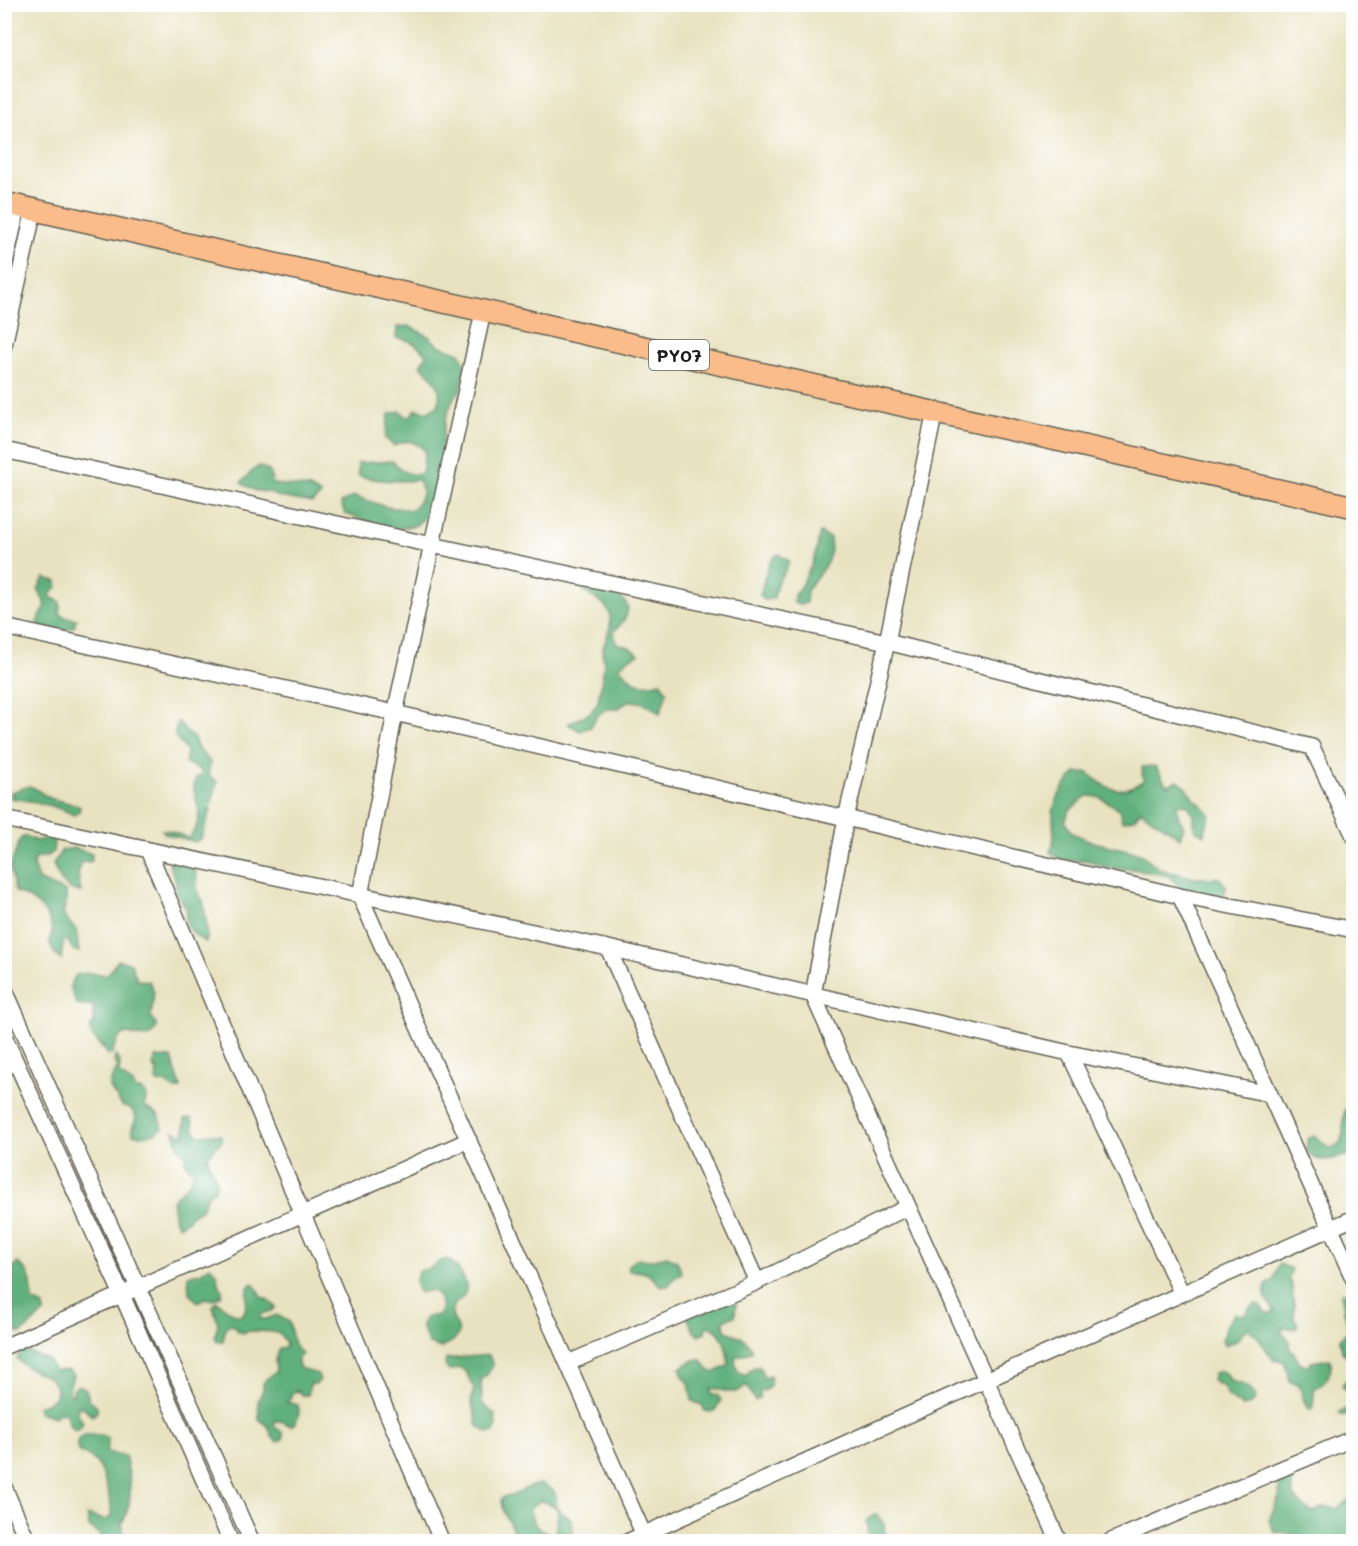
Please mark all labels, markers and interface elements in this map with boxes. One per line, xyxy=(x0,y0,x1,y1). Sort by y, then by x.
road number: PY07 xyxy=(649,340,709,370)

